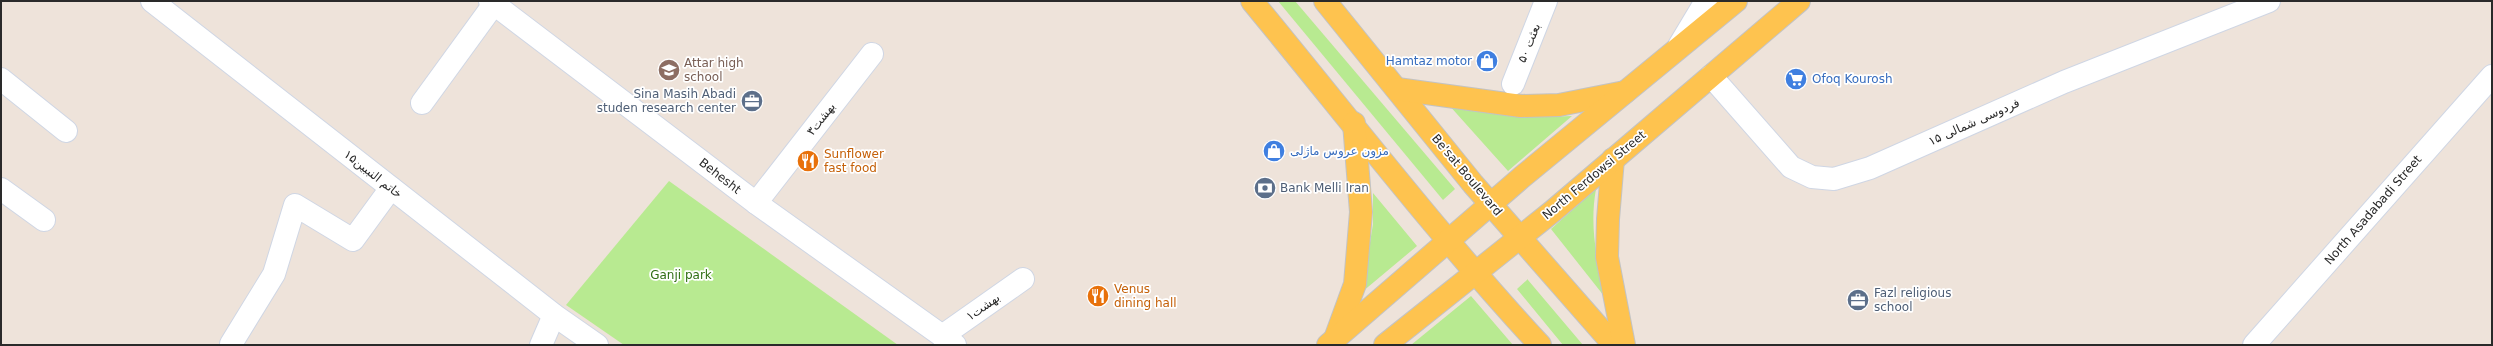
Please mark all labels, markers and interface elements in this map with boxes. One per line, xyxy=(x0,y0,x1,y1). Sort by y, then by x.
street label: بعثت ۵۰ xyxy=(1515,21,1543,65)
shop icon: Hamtaz motor xyxy=(1474,48,1500,74)
place label: Hamtaz motor xyxy=(1386,54,1472,68)
place label: Attar high school xyxy=(684,56,744,84)
school or university icon: Attar high school xyxy=(656,57,682,83)
supermarket icon: Ofoq Kourosh xyxy=(1783,66,1809,92)
place label: Ofoq Kourosh xyxy=(1812,72,1893,86)
place label: Sina Masih Abadi studen research center xyxy=(597,87,736,115)
office icon: Sina Masih Abadi studen research center xyxy=(739,88,765,114)
street label: فردوسی شمالی ۱۵ xyxy=(1926,96,2022,149)
street label: بهشت۳ xyxy=(804,100,838,138)
street label: North Ferdowsi Street xyxy=(1540,128,1649,222)
street label: Be'sat Boulevard xyxy=(1429,132,1505,218)
shop icon: مزون عروس ماژلی xyxy=(1261,138,1287,164)
place label: مزون عروس ماژلی xyxy=(1290,144,1389,159)
street label: خاتم النببین۱۵ xyxy=(341,147,405,202)
place label: Sunflower fast food xyxy=(824,147,884,175)
restaurant icon: Sunflower fast food xyxy=(795,148,821,174)
street label: North Asadabadi Street xyxy=(2322,152,2425,268)
street label: Behesht xyxy=(696,155,744,197)
bank icon: Bank Melli Iran xyxy=(1252,175,1278,201)
place label: Bank Melli Iran xyxy=(1280,181,1369,195)
park label: Ganji park xyxy=(650,268,712,282)
place label: Venus dining hall xyxy=(1114,282,1177,310)
restaurant icon: Venus dining hall xyxy=(1085,283,1111,309)
place label: Fazl religious school xyxy=(1874,286,1951,314)
office icon: Fazl religious school xyxy=(1845,287,1871,313)
street label: بهشت۱ xyxy=(963,290,1003,324)

